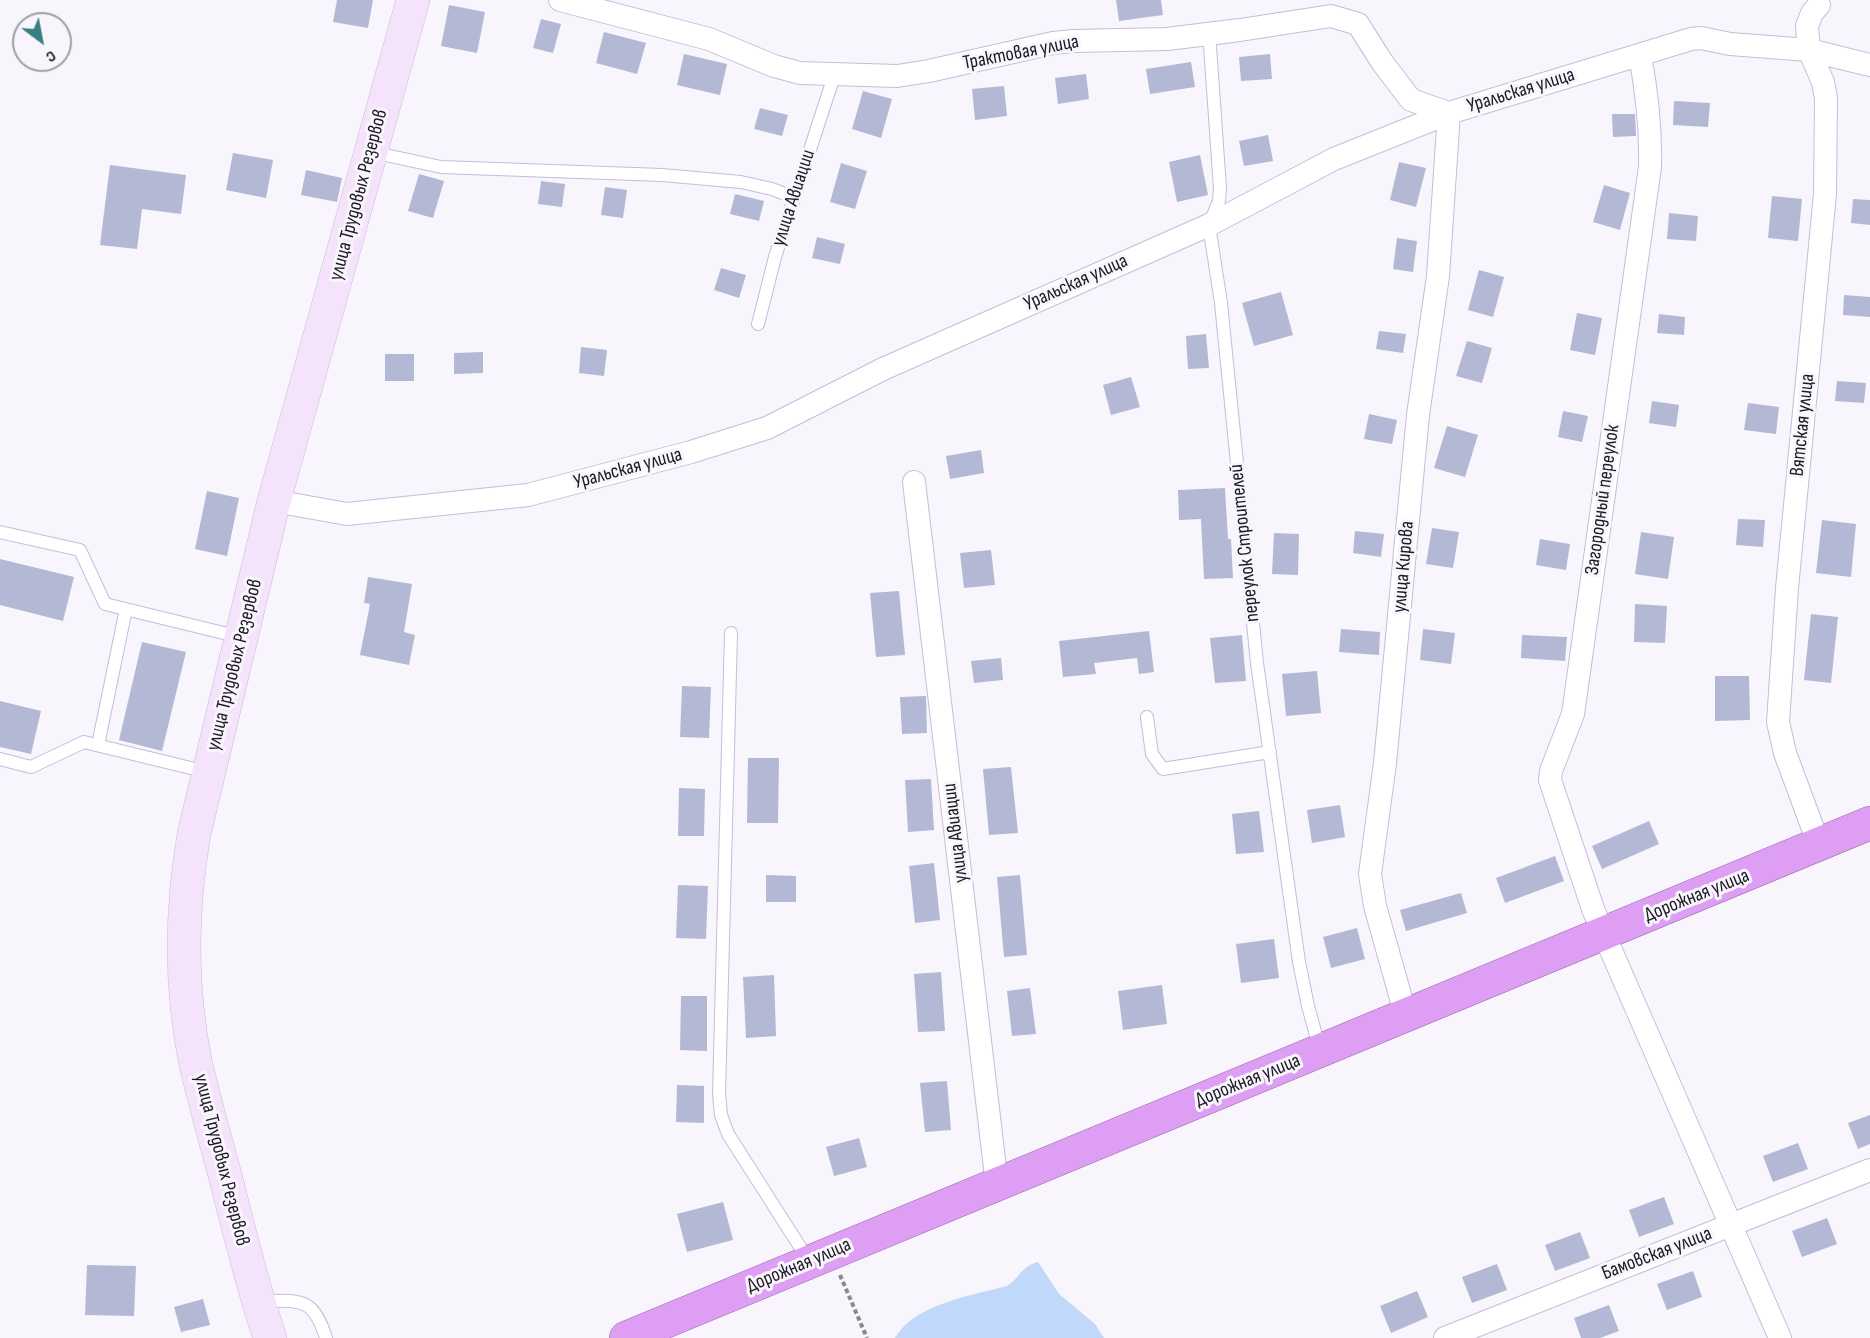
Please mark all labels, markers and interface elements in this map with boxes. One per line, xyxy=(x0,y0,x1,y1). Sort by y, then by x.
north arrow xyxy=(12,12,72,72)
street label: Трактовая улица xyxy=(961,30,1081,76)
text: С xyxy=(42,46,59,66)
street label: Уральская улица xyxy=(1464,63,1578,119)
street label: улица Трудовых Резервов xyxy=(325,107,393,283)
street label: улица Авиации xyxy=(767,147,821,249)
street label: Уральская улица xyxy=(1020,249,1132,317)
street label: Вятская улица xyxy=(1786,373,1820,477)
street label: Загородный переулок xyxy=(1581,423,1625,577)
street label: Уральская улица xyxy=(571,443,685,495)
street label: переулок Строителей xyxy=(1225,463,1265,623)
street label: улица Кирова xyxy=(1388,520,1420,614)
street label: улица Трудовых Резервов xyxy=(202,577,268,753)
street label: улица Авиации xyxy=(938,782,974,884)
street label: Дорожная улица xyxy=(1641,864,1753,928)
street label: Дорожная улица xyxy=(1192,1049,1304,1113)
street label: улица Трудовых Резервов xyxy=(188,1072,254,1248)
street label: Бамовская улица xyxy=(1599,1222,1715,1286)
street label: Дорожная улица xyxy=(743,1233,855,1299)

